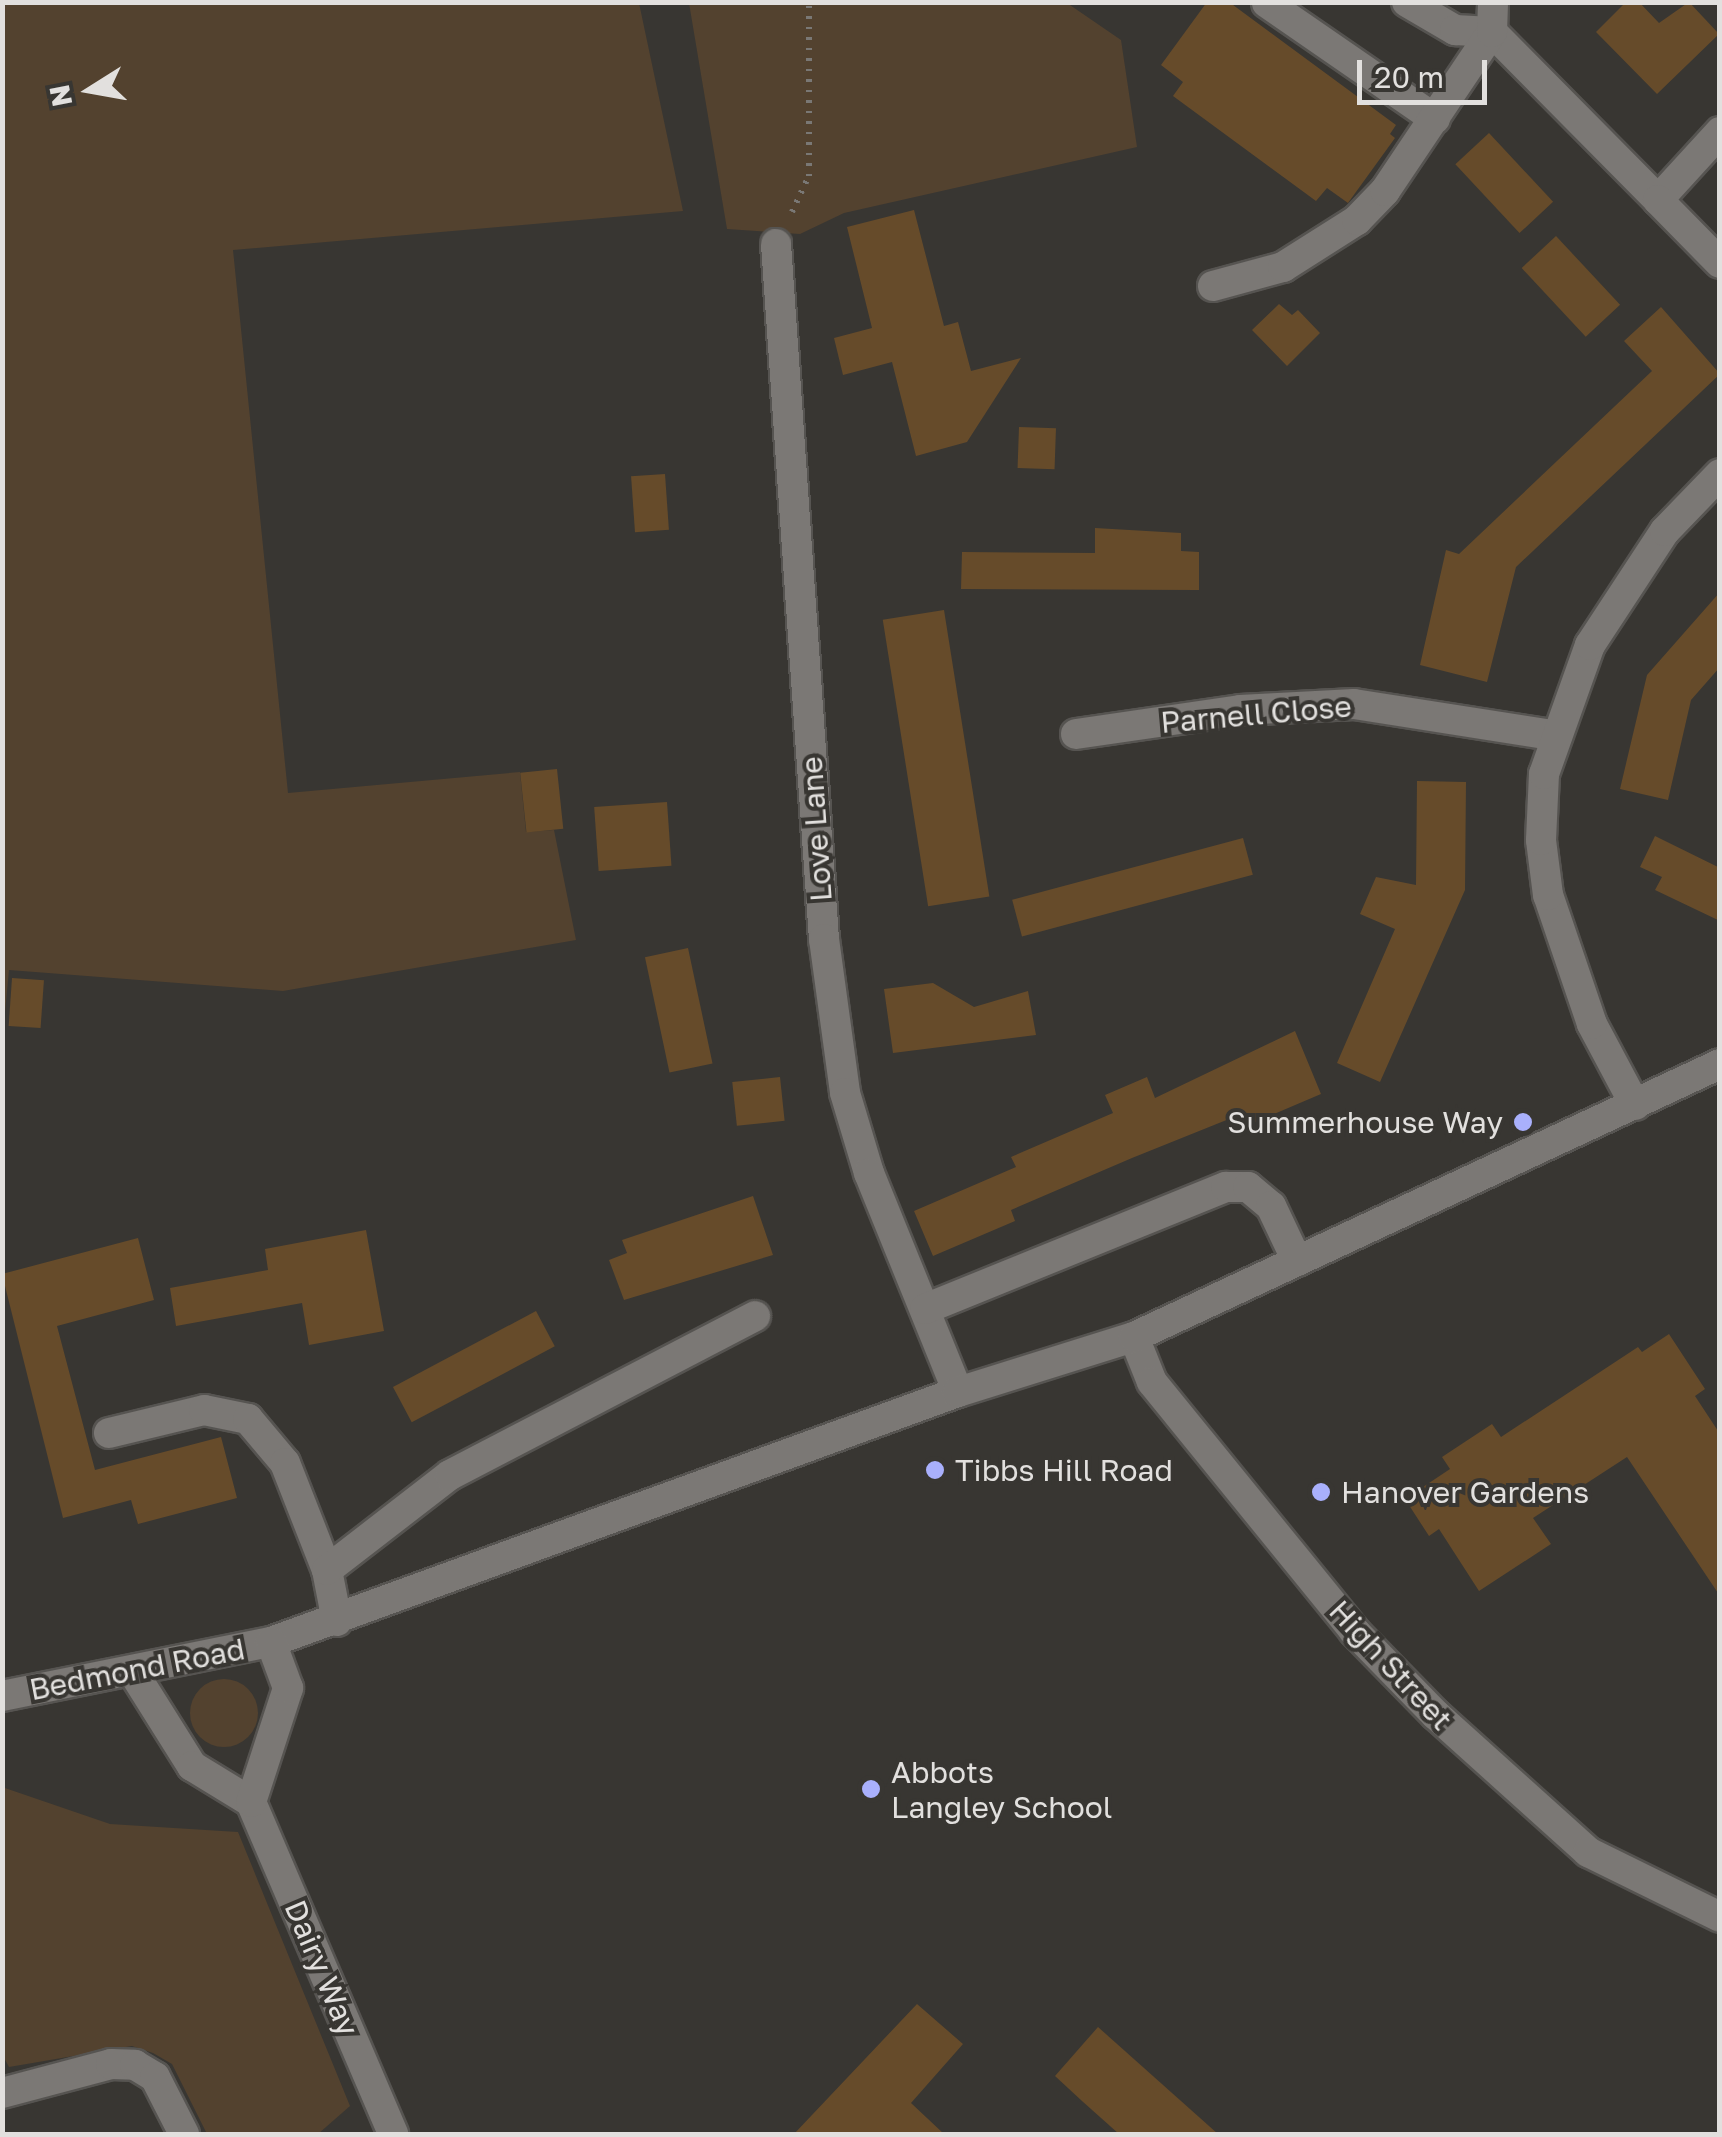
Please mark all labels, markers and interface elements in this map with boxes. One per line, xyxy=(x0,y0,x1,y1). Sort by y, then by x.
north arrow xyxy=(40,40,140,140)
scale bar xyxy=(1362,40,1492,102)
text: 20 m xyxy=(1374,59,1444,95)
text: N xyxy=(42,82,78,109)
street label: Parnell Close xyxy=(1159,688,1353,740)
street label: Love Lane xyxy=(793,755,839,903)
place label: Summerhouse Way xyxy=(1227,1104,1503,1140)
marker: Summerhouse Way xyxy=(1512,1111,1534,1133)
place label: Tibbs Hill Road xyxy=(955,1452,1173,1488)
marker: Tibbs Hill Road xyxy=(924,1459,946,1481)
place label: Hanover Gardens xyxy=(1341,1474,1589,1510)
marker: Hanover Gardens xyxy=(1310,1481,1332,1503)
street label: High Street xyxy=(1322,1593,1460,1737)
street label: Bedmond Road xyxy=(26,1630,248,1708)
place label: Abbots Langley School xyxy=(891,1754,1112,1824)
marker: Abbots Langley School xyxy=(860,1778,882,1800)
street label: Dairy Way xyxy=(277,1895,367,2041)

